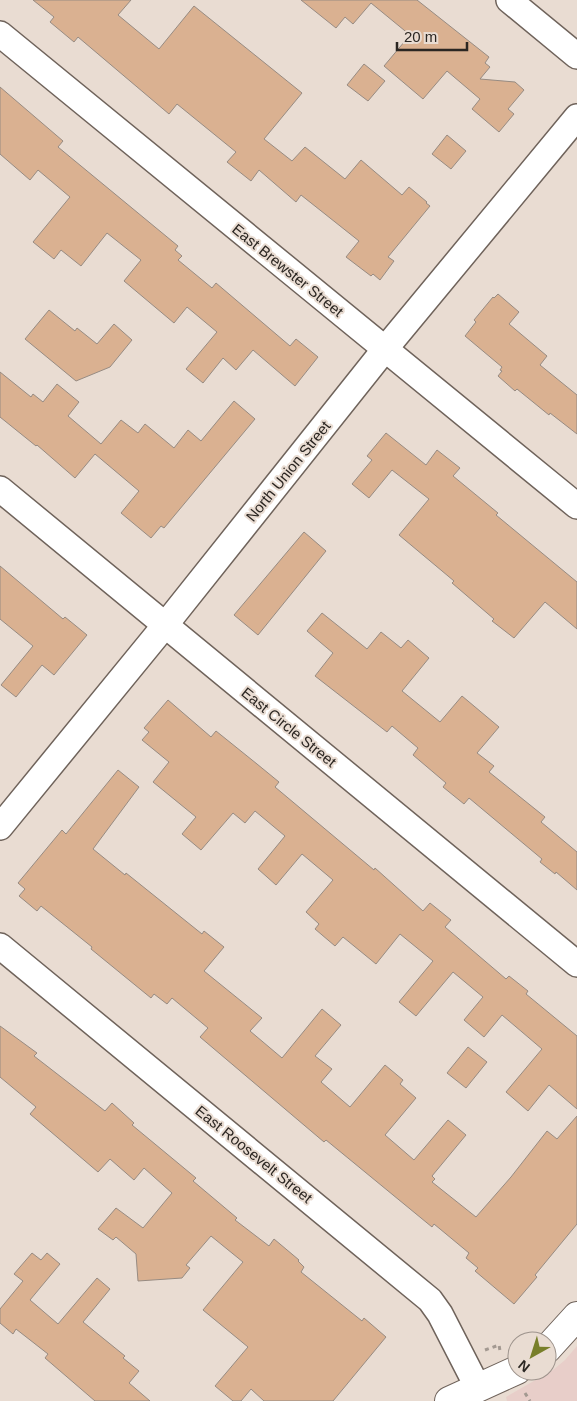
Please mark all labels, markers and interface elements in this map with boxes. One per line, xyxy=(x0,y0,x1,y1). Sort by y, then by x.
scale bar xyxy=(397,20,467,52)
text: 20 m xyxy=(404,28,437,45)
street label: East Brewster Street xyxy=(229,220,347,320)
street label: North Union Street xyxy=(242,417,334,525)
street label: East Circle Street xyxy=(238,684,340,771)
street label: East Roosevelt Street xyxy=(192,1102,316,1207)
north arrow xyxy=(507,1331,557,1381)
text: N xyxy=(515,1357,533,1376)

